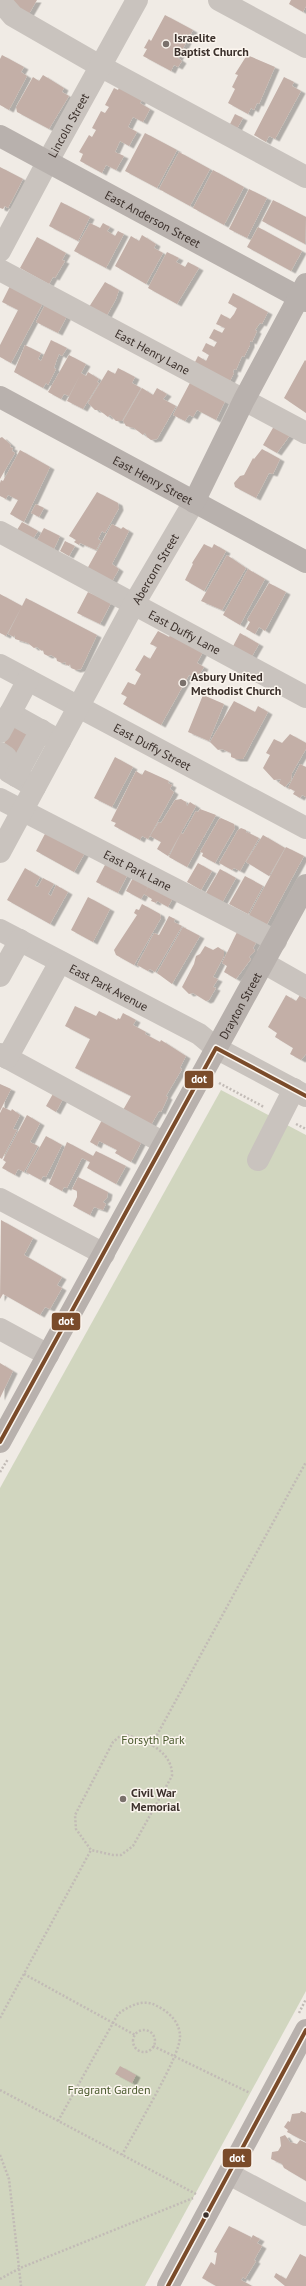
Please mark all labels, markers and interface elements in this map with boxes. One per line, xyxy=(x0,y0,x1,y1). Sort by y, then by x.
place label: Israelite Baptist Church xyxy=(174,30,249,59)
marker: Israelite Baptist Church xyxy=(161,39,171,49)
street label: Lincoln Street xyxy=(44,90,92,160)
street label: East Anderson Street xyxy=(103,187,204,250)
street label: East Henry Lane xyxy=(113,325,193,377)
street label: East Henry Street xyxy=(111,452,196,507)
street label: Abercorn Street xyxy=(128,530,182,607)
street label: East Duffy Lane xyxy=(146,606,223,657)
place label: Asbury United Methodist Church xyxy=(191,669,281,698)
marker: Asbury United Methodist Church xyxy=(178,678,188,688)
street label: East Duffy Street xyxy=(111,720,194,773)
street label: East Park Lane xyxy=(101,846,174,894)
street label: East Park Avenue xyxy=(67,960,151,1014)
street label: Drayton Street xyxy=(215,969,264,1042)
line badge: dot xyxy=(184,1070,214,1089)
text: dot xyxy=(191,1072,207,1086)
line badge: dot xyxy=(51,1312,81,1331)
text: dot xyxy=(58,1314,74,1328)
park label: Forsyth Park xyxy=(121,1732,185,1747)
place label: Civil War Memorial xyxy=(131,1785,180,1814)
marker: Civil War Memorial xyxy=(118,1794,128,1804)
park label: Fragrant Garden xyxy=(67,2082,151,2097)
line badge: dot xyxy=(222,2148,252,2168)
text: dot xyxy=(229,2151,245,2165)
unlabelled marker xyxy=(201,2210,211,2220)

